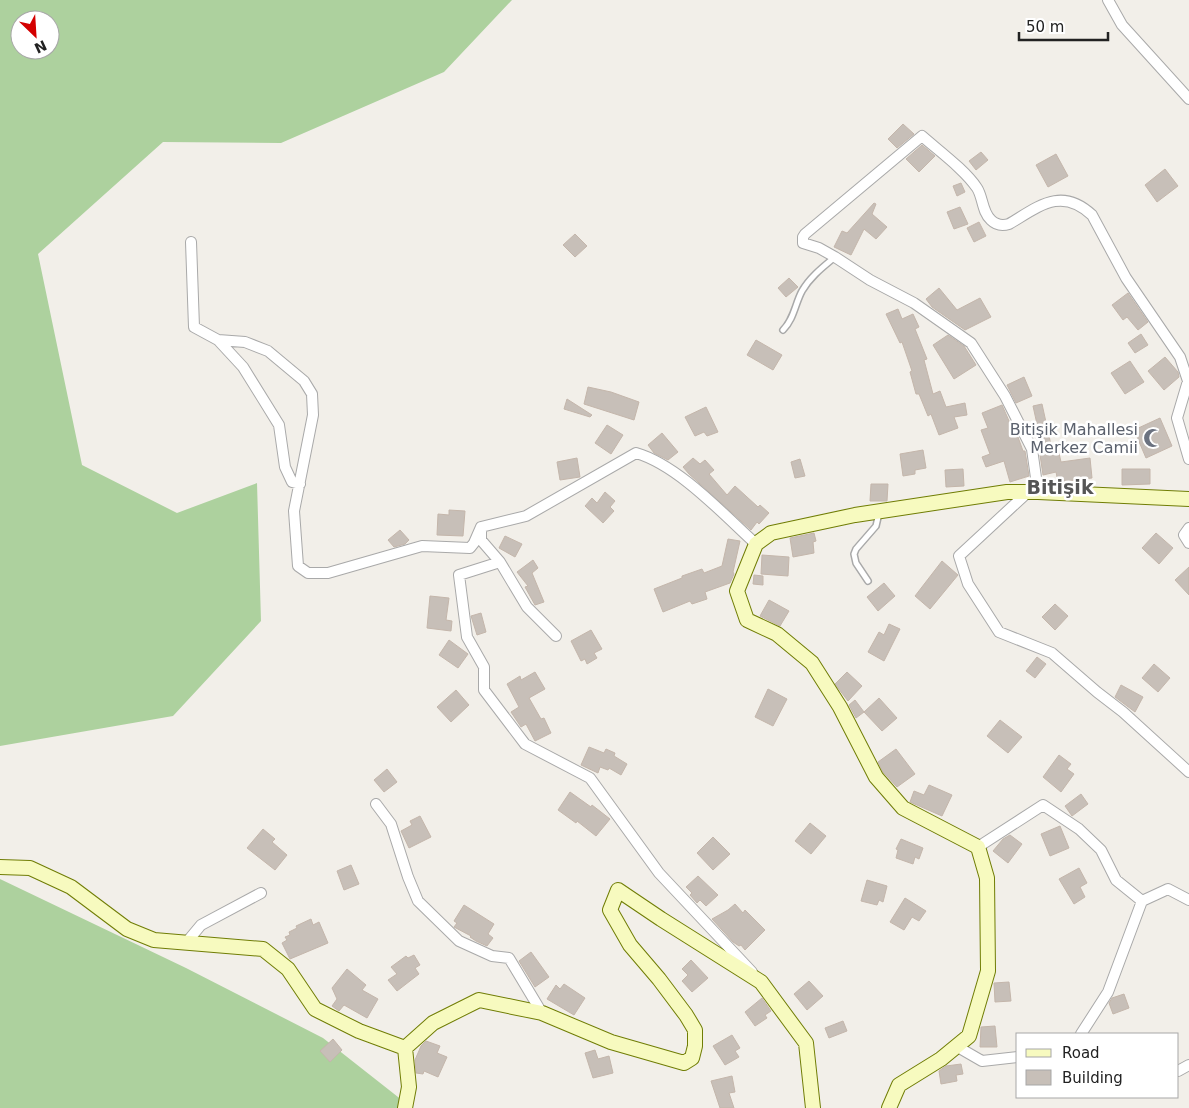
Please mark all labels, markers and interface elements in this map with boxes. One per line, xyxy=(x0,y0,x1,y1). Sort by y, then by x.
north arrow xyxy=(10,10,60,60)
scale bar xyxy=(1019,10,1108,42)
text: 50 m xyxy=(1026,18,1064,36)
text: N xyxy=(32,37,49,57)
place label: Bitişik Mahallesi Merkez Camii xyxy=(1010,420,1138,457)
mosque icon: Bitişik Mahallesi Merkez Camii xyxy=(1142,427,1164,449)
district label: Bitişik xyxy=(1026,476,1094,498)
legend xyxy=(1016,1033,1179,1098)
text: Road xyxy=(1062,1044,1100,1062)
text: Building xyxy=(1062,1069,1123,1087)

